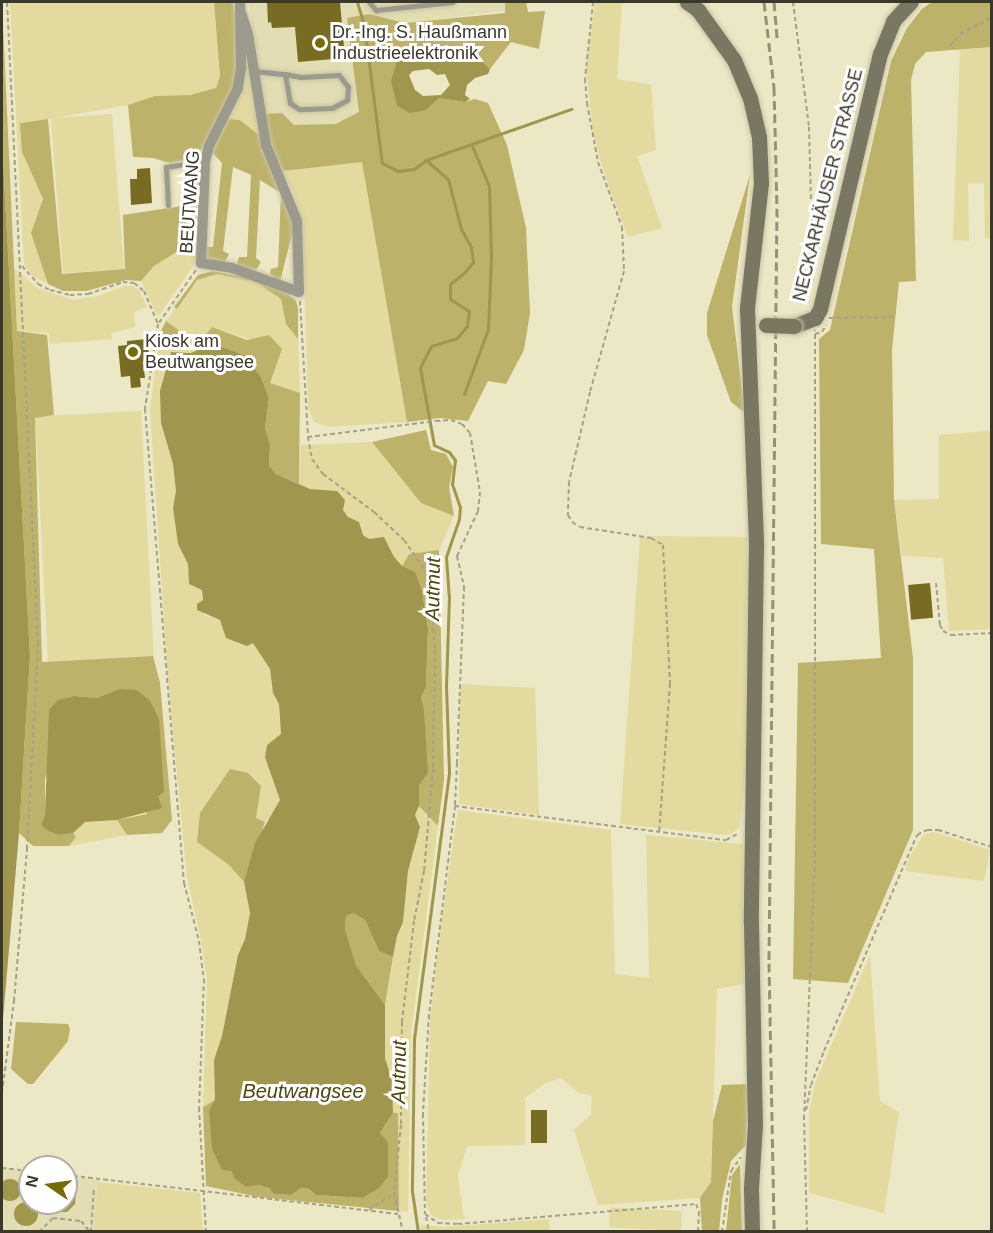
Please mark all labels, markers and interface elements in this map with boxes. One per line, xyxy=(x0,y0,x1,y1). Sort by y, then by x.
place label: Dr.-Ing. S. Haußmann Industrieelektronik xyxy=(332,22,507,64)
marker: Dr.-Ing. S. Haußmann Industrieelektronik xyxy=(313,36,327,50)
street label: NECKARHÄUSER STRASSE xyxy=(789,66,867,304)
street label: BEUTWANG xyxy=(176,150,204,254)
place label: Kiosk am Beutwangsee xyxy=(145,331,254,374)
marker: Kiosk am Beutwangsee xyxy=(126,345,140,359)
water label: Autmut xyxy=(420,557,446,621)
water label: Autmut xyxy=(386,1040,412,1104)
water label: Beutwangsee xyxy=(242,1079,364,1103)
north arrow xyxy=(18,1155,78,1215)
text: N xyxy=(22,1174,42,1189)

